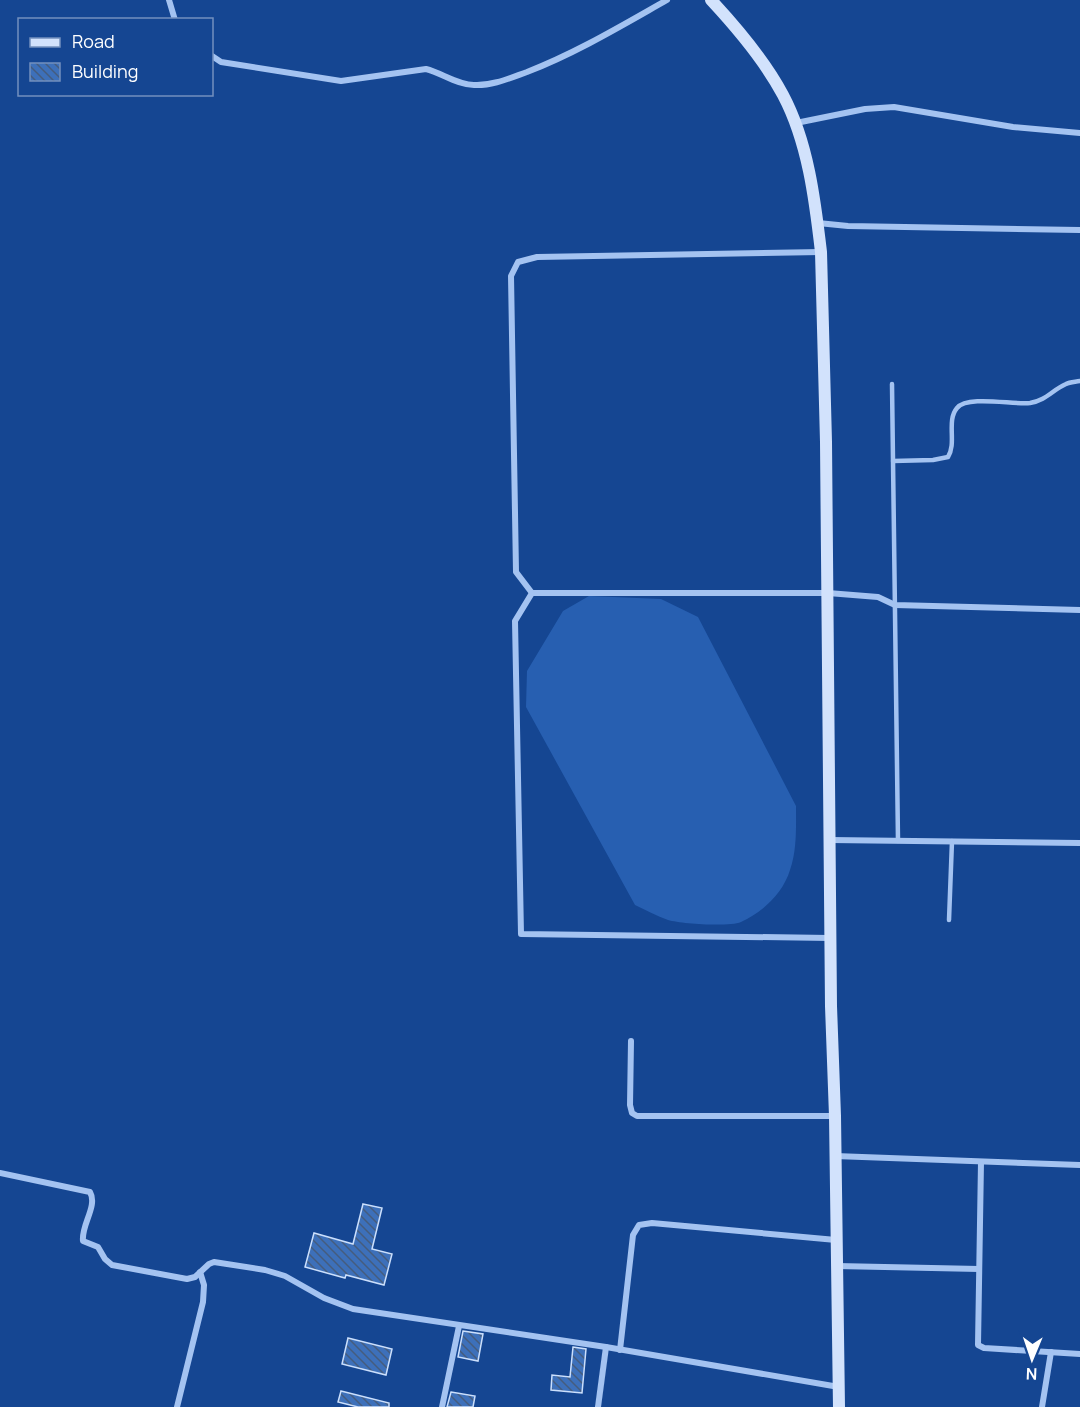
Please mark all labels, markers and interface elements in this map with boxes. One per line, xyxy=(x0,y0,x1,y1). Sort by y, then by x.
legend xyxy=(18,18,213,96)
text: Road xyxy=(72,29,115,53)
text: Building xyxy=(72,59,138,83)
north arrow xyxy=(1002,1329,1062,1389)
text: N xyxy=(1025,1363,1038,1385)

